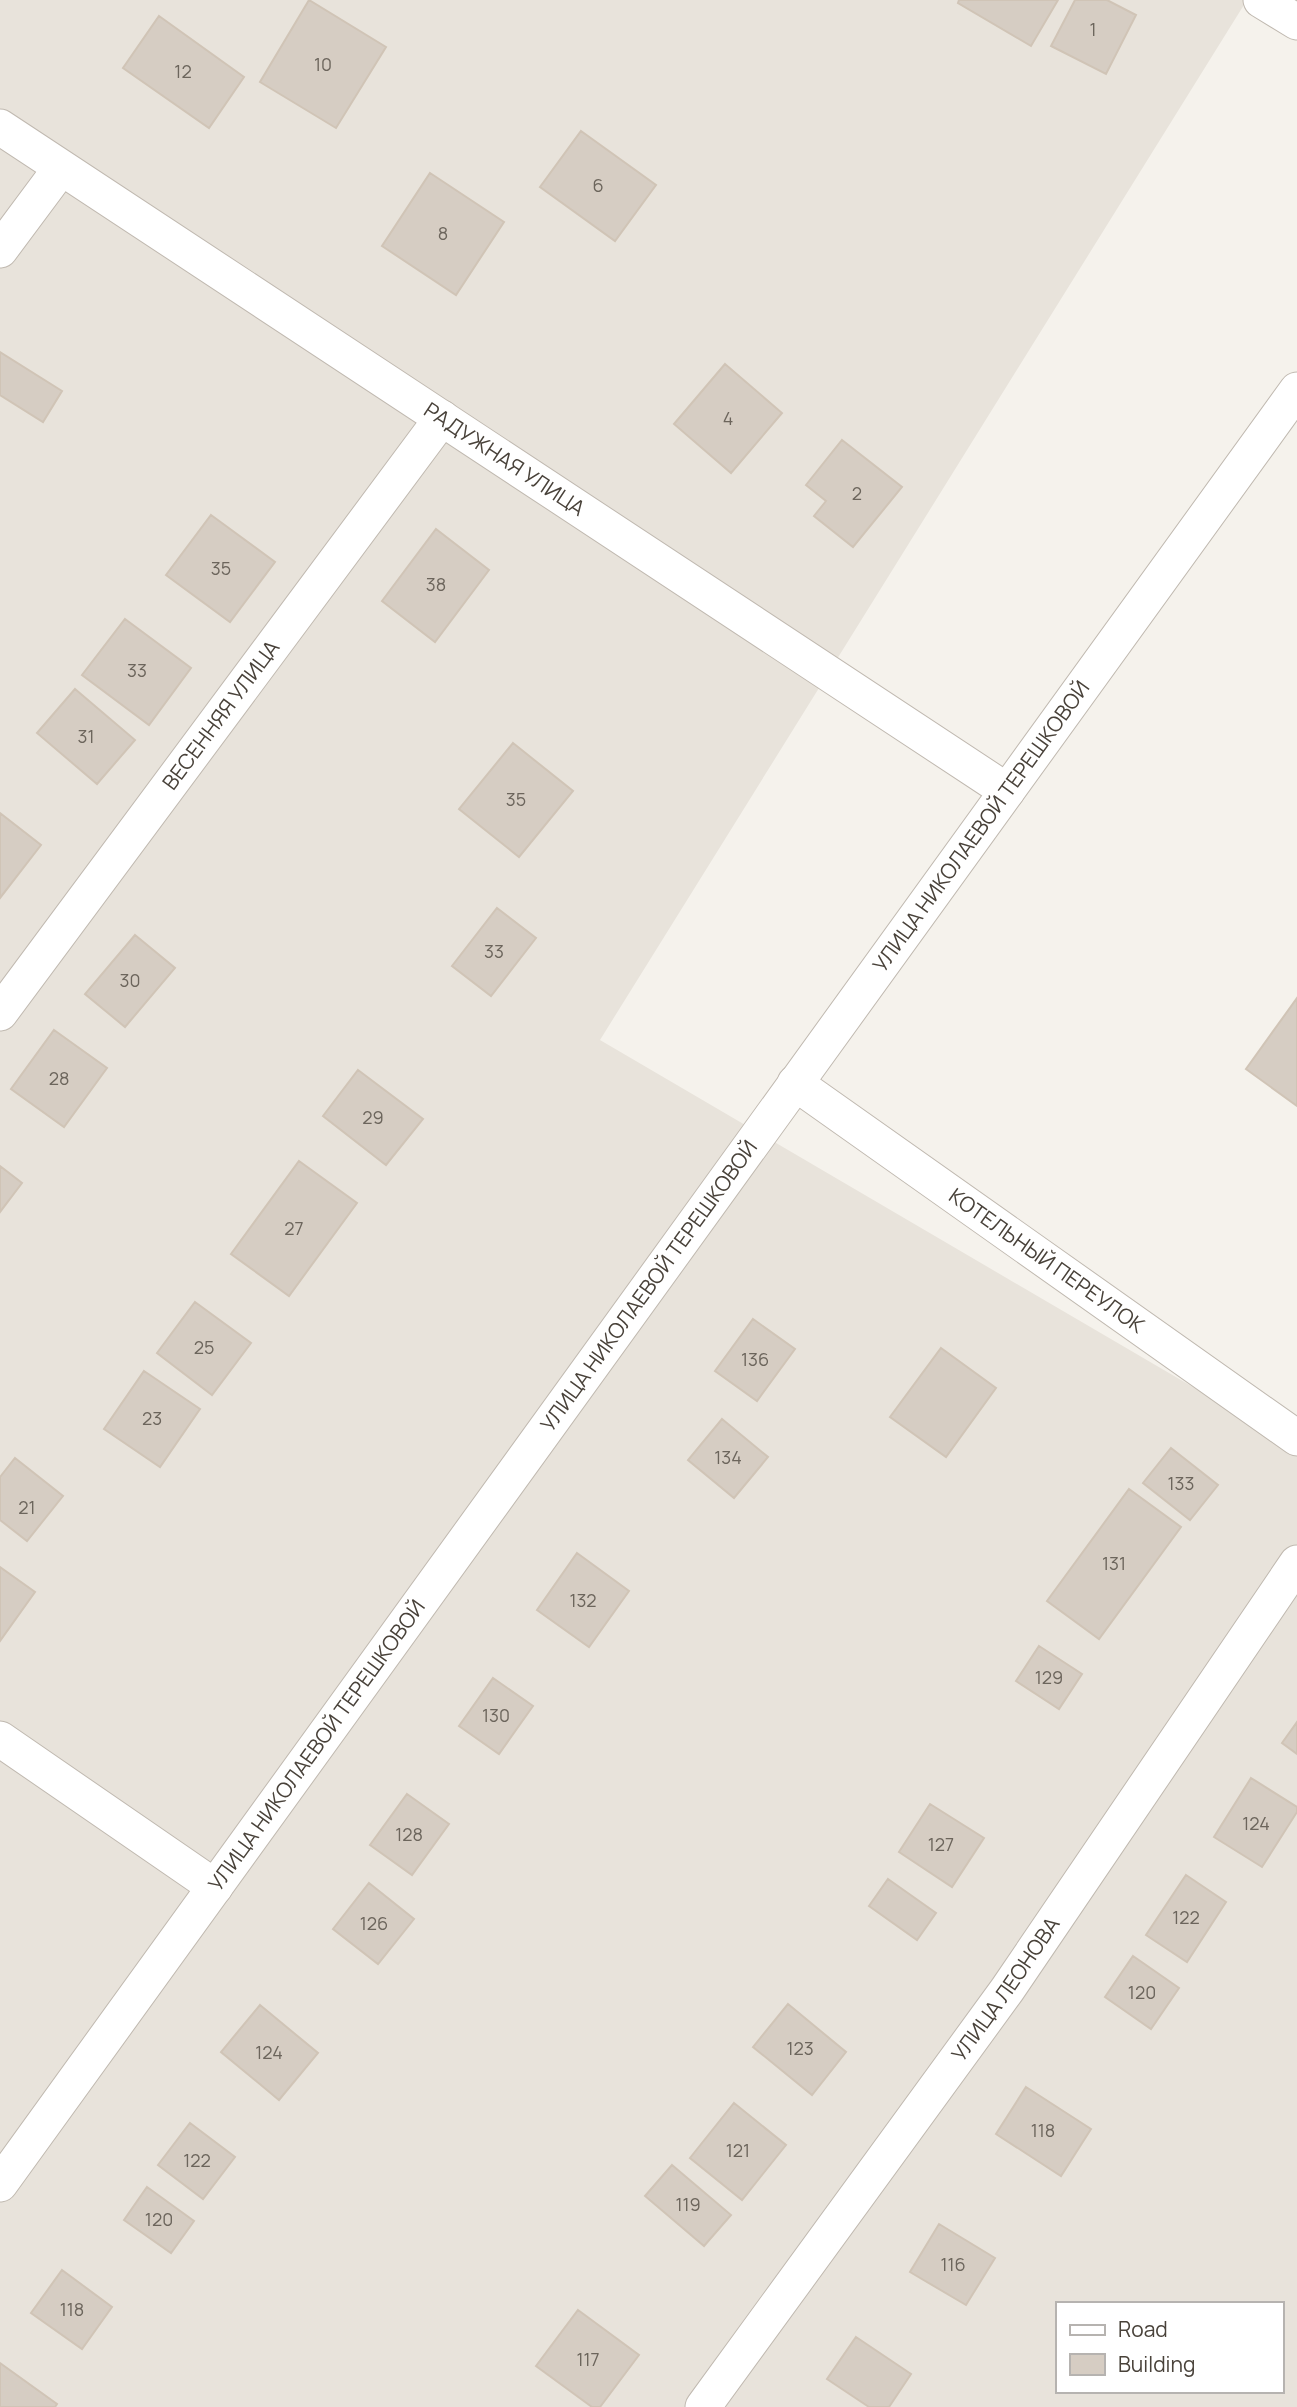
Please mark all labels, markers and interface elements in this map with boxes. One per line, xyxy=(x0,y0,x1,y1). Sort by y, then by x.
house number: 1 xyxy=(1089,17,1097,41)
house number: 10 xyxy=(314,52,332,76)
house number: 12 xyxy=(174,59,192,83)
house number: 6 xyxy=(592,173,604,197)
house number: 8 xyxy=(438,221,448,245)
street label: РАДУЖНАЯ УЛИЦА xyxy=(419,395,591,522)
house number: 4 xyxy=(723,406,733,430)
house number: 2 xyxy=(852,481,862,505)
house number: 35 xyxy=(211,556,231,580)
house number: 38 xyxy=(426,572,446,596)
street label: ВЕСЕННЯЯ УЛИЦА xyxy=(156,634,285,795)
house number: 33 xyxy=(127,658,147,682)
street label: УЛИЦА НИКОЛАЕВОЙ ТЕРЕШКОВОЙ xyxy=(866,675,1095,977)
house number: 31 xyxy=(78,724,94,748)
house number: 35 xyxy=(506,787,526,811)
house number: 33 xyxy=(484,939,504,963)
house number: 30 xyxy=(120,968,140,992)
house number: 28 xyxy=(49,1066,69,1090)
house number: 29 xyxy=(362,1105,384,1129)
street label: УЛИЦА НИКОЛАЕВОЙ ТЕРЕШКОВОЙ xyxy=(534,1134,763,1437)
street label: КОТЕЛЬНЫЙ ПЕРЕУЛОК xyxy=(944,1181,1151,1339)
house number: 27 xyxy=(284,1216,304,1240)
house number: 25 xyxy=(194,1335,214,1359)
house number: 136 xyxy=(741,1347,769,1371)
house number: 23 xyxy=(142,1406,162,1430)
house number: 134 xyxy=(714,1445,742,1469)
house number: 133 xyxy=(1168,1471,1194,1495)
house number: 21 xyxy=(18,1495,36,1519)
house number: 131 xyxy=(1102,1551,1126,1575)
house number: 132 xyxy=(569,1588,597,1612)
street label: УЛИЦА НИКОЛАЕВОЙ ТЕРЕШКОВОЙ xyxy=(201,1594,431,1896)
house number: 129 xyxy=(1035,1665,1063,1689)
house number: 130 xyxy=(482,1703,510,1727)
house number: 124 xyxy=(1242,1811,1270,1835)
house number: 128 xyxy=(395,1822,423,1846)
house number: 127 xyxy=(928,1832,954,1856)
house number: 122 xyxy=(1172,1905,1200,1929)
house number: 126 xyxy=(360,1911,388,1935)
street label: УЛИЦА ЛЕОНОВА xyxy=(945,1911,1066,2066)
house number: 120 xyxy=(1128,1980,1156,2004)
house number: 123 xyxy=(786,2036,814,2060)
house number: 124 xyxy=(255,2040,283,2064)
house number: 118 xyxy=(1031,2118,1055,2142)
house number: 121 xyxy=(726,2138,750,2162)
house number: 122 xyxy=(183,2148,211,2172)
house number: 119 xyxy=(675,2192,701,2216)
house number: 120 xyxy=(145,2207,173,2231)
house number: 116 xyxy=(940,2252,966,2276)
house number: 118 xyxy=(60,2297,84,2321)
legend xyxy=(1056,2302,1283,2393)
text: Road xyxy=(1118,2315,1168,2343)
house number: 117 xyxy=(576,2347,600,2371)
text: Building xyxy=(1118,2350,1195,2378)

